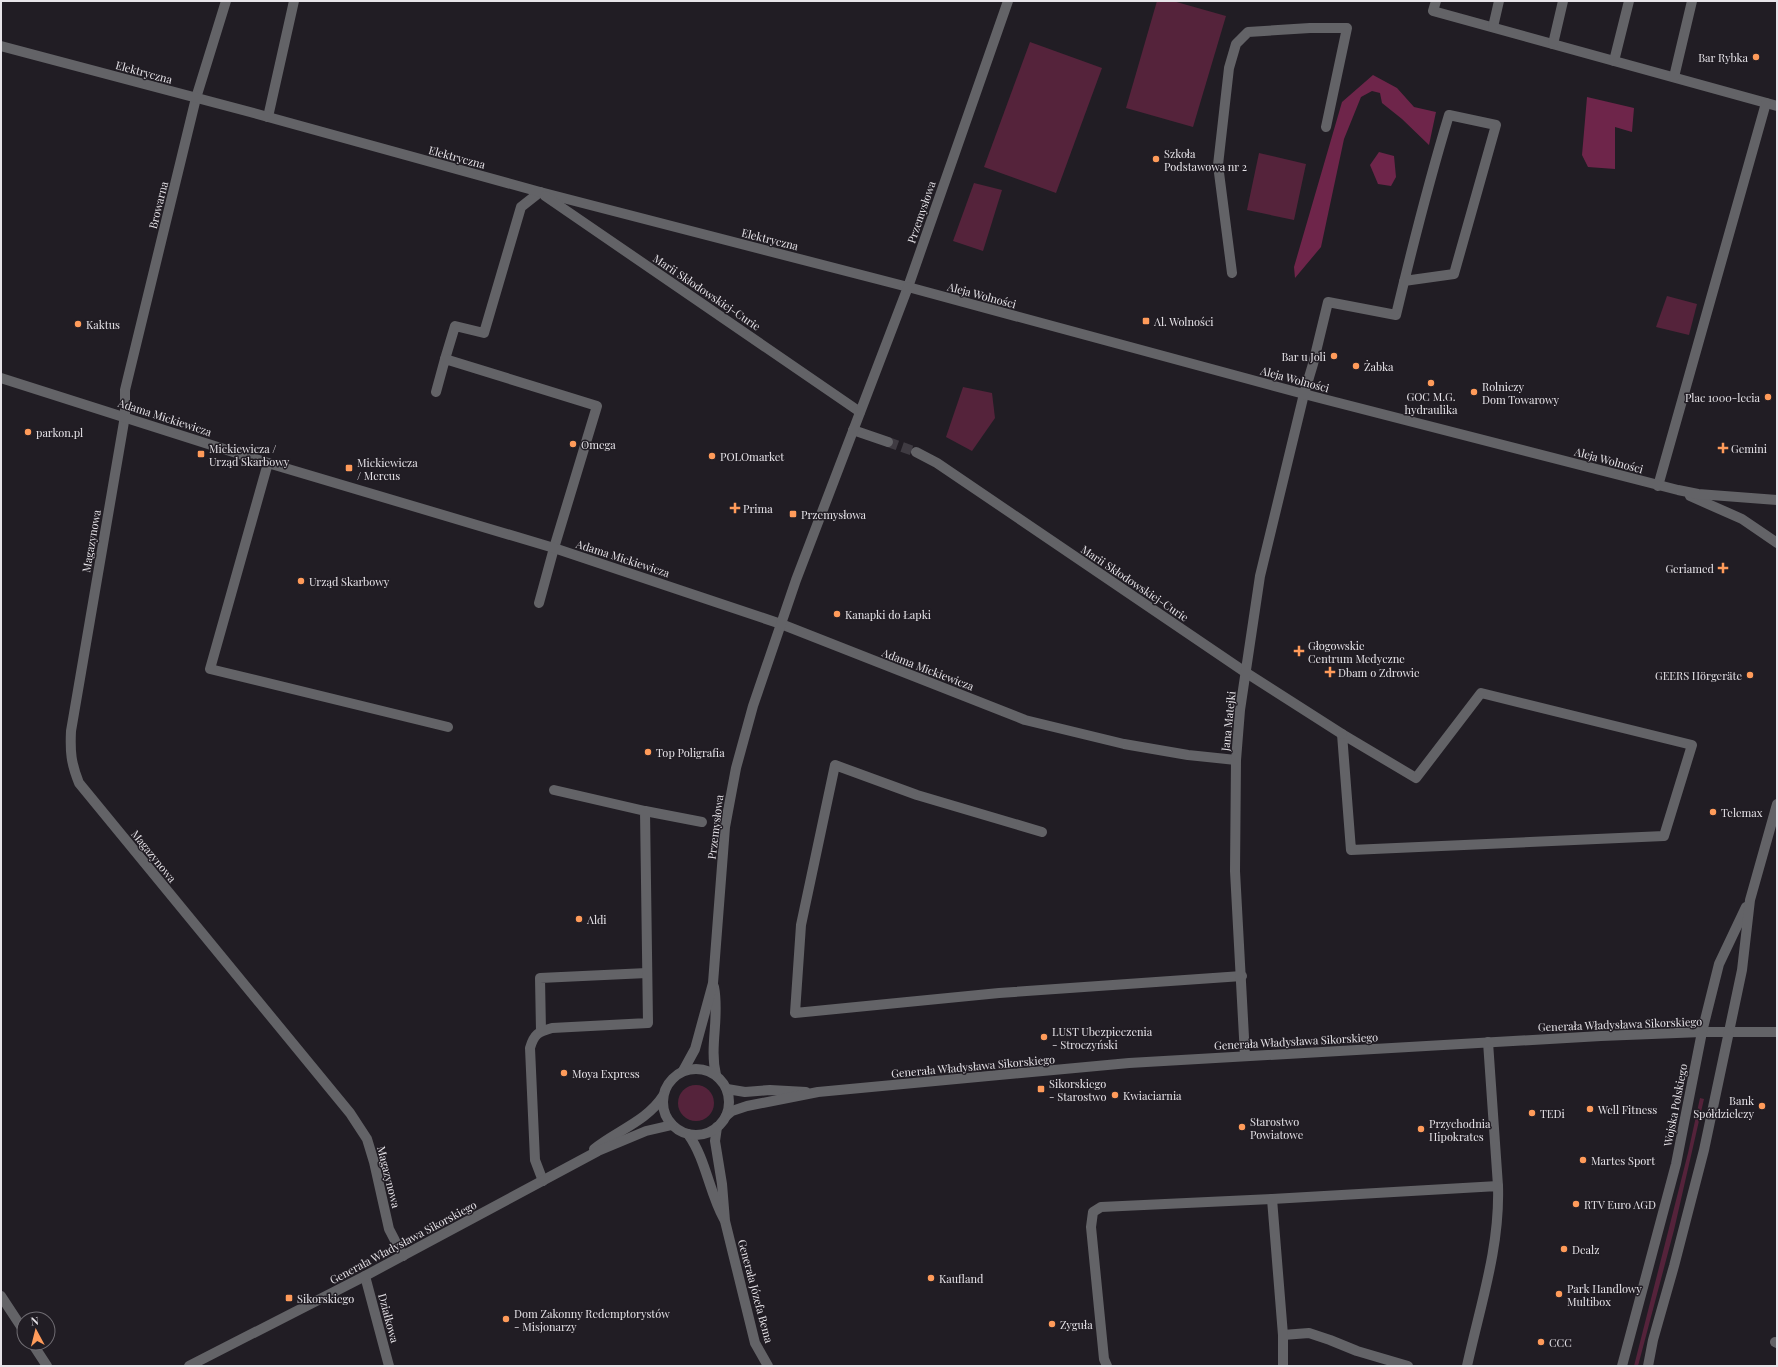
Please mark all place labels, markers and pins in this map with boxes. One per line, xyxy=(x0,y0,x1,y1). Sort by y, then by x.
place label: Bar Rybka xyxy=(1698,50,1749,65)
marker: Bar Rybka xyxy=(1751,52,1761,62)
place label: Szkoła Podstawowa nr 2 xyxy=(1164,146,1247,174)
marker: Szkoła Podstawowa nr 2 xyxy=(1151,154,1161,164)
place label: Al. Wolności xyxy=(1153,314,1214,329)
marker: Al. Wolności xyxy=(1141,316,1151,326)
place label: Kaktus xyxy=(86,317,120,332)
marker: Kaktus xyxy=(73,319,83,329)
place label: Bar u Joli xyxy=(1281,349,1326,364)
marker: Bar u Joli xyxy=(1329,351,1339,361)
place label: Żabka xyxy=(1364,359,1394,374)
marker: Żabka xyxy=(1351,361,1361,371)
marker: GOC M.G. hydraulika xyxy=(1426,378,1436,388)
place label: Rolniczy Dom Towarowy xyxy=(1482,379,1560,407)
marker: Rolniczy Dom Towarowy xyxy=(1469,387,1479,397)
place label: GOC M.G. hydraulika xyxy=(1405,389,1458,417)
place label: Plac 1000-lecia xyxy=(1685,390,1761,405)
marker: Plac 1000-lecia xyxy=(1763,392,1773,402)
place label: parkon.pl xyxy=(36,425,83,440)
marker: parkon.pl xyxy=(23,427,33,437)
place label: Omega xyxy=(581,437,616,452)
marker: Omega xyxy=(568,439,578,449)
place label: Mickiewicza / Urząd Skarbowy xyxy=(209,441,290,469)
place label: Gemini xyxy=(1731,441,1767,456)
marker: Gemini xyxy=(1718,443,1728,453)
marker: Mickiewicza / Urząd Skarbowy xyxy=(196,449,206,459)
place label: POLOmarket xyxy=(720,449,784,464)
marker: POLOmarket xyxy=(707,451,717,461)
place label: Mickiewicza / Mercus xyxy=(357,455,418,483)
marker: Mickiewicza / Mercus xyxy=(344,463,354,473)
place label: Prima xyxy=(743,501,773,516)
marker: Prima xyxy=(730,503,740,513)
place label: Przemysłowa xyxy=(801,507,867,522)
marker: Przemysłowa xyxy=(788,509,798,519)
place label: Geriamed xyxy=(1665,561,1715,576)
marker: Geriamed xyxy=(1717,562,1729,574)
place label: Urząd Skarbowy xyxy=(309,574,390,589)
marker: Urząd Skarbowy xyxy=(296,576,306,586)
place label: Kanapki do Łapki xyxy=(845,607,931,622)
marker: Kanapki do Łapki xyxy=(832,609,842,619)
place label: Głogowskie Centrum Medyczne xyxy=(1308,638,1405,666)
marker: Głogowskie Centrum Medyczne xyxy=(1293,645,1305,657)
place label: Dbam o Zdrowie xyxy=(1338,665,1420,680)
marker: Dbam o Zdrowie xyxy=(1325,667,1335,677)
place label: GEERS Hörgeräte xyxy=(1655,668,1742,683)
marker: GEERS Hörgeräte xyxy=(1745,670,1755,680)
place label: Top Poligrafia xyxy=(656,745,725,760)
marker: Top Poligrafia xyxy=(643,747,653,757)
place label: Telemax xyxy=(1721,805,1763,820)
marker: Telemax xyxy=(1708,807,1718,817)
place label: Aldi xyxy=(586,912,607,927)
marker: Aldi xyxy=(574,914,584,924)
place label: LUST Ubezpieczenia - Stroczyński xyxy=(1052,1024,1153,1052)
marker: LUST Ubezpieczenia - Stroczyński xyxy=(1039,1032,1049,1042)
place label: Moya Express xyxy=(572,1066,640,1081)
marker: Moya Express xyxy=(559,1068,569,1078)
place label: Sikorskiego - Starostwo xyxy=(1049,1076,1106,1104)
marker: Sikorskiego - Starostwo xyxy=(1036,1084,1046,1094)
place label: Kwiaciarnia xyxy=(1123,1088,1182,1103)
marker: Kwiaciarnia xyxy=(1110,1090,1120,1100)
place label: Bank Spółdzielczy xyxy=(1693,1093,1754,1121)
marker: Bank Spółdzielczy xyxy=(1757,1101,1767,1111)
place label: Well Fitness xyxy=(1597,1102,1657,1117)
marker: Well Fitness xyxy=(1585,1104,1595,1114)
place label: TEDi xyxy=(1540,1106,1565,1121)
marker: TEDi xyxy=(1527,1108,1537,1118)
place label: Starostwo Powiatowe xyxy=(1250,1114,1304,1142)
place label: Przychodnia Hipokrates xyxy=(1429,1116,1491,1144)
marker: Starostwo Powiatowe xyxy=(1237,1122,1247,1132)
marker: Przychodnia Hipokrates xyxy=(1416,1124,1426,1134)
place label: Martes Sport xyxy=(1591,1153,1655,1168)
marker: Martes Sport xyxy=(1578,1155,1588,1165)
place label: RTV Euro AGD xyxy=(1584,1197,1656,1212)
marker: RTV Euro AGD xyxy=(1571,1199,1581,1209)
place label: Dealz xyxy=(1572,1242,1599,1257)
marker: Dealz xyxy=(1559,1244,1569,1254)
place label: Kaufland xyxy=(939,1271,984,1286)
marker: Kaufland xyxy=(926,1273,936,1283)
place label: Park Handlowy Multibox xyxy=(1567,1281,1642,1309)
marker: Park Handlowy Multibox xyxy=(1554,1289,1564,1299)
place label: Sikorskiego xyxy=(297,1291,354,1306)
marker: Sikorskiego xyxy=(284,1293,294,1303)
place label: Dom Zakonny Redemptorystów - Misjonarzy xyxy=(514,1306,670,1334)
marker: Dom Zakonny Redemptorystów - Misjonarzy xyxy=(501,1314,511,1324)
place label: Zyguła xyxy=(1060,1317,1093,1332)
marker: Zyguła xyxy=(1047,1319,1057,1329)
place label: CCC xyxy=(1549,1335,1572,1350)
marker: CCC xyxy=(1536,1337,1546,1347)

